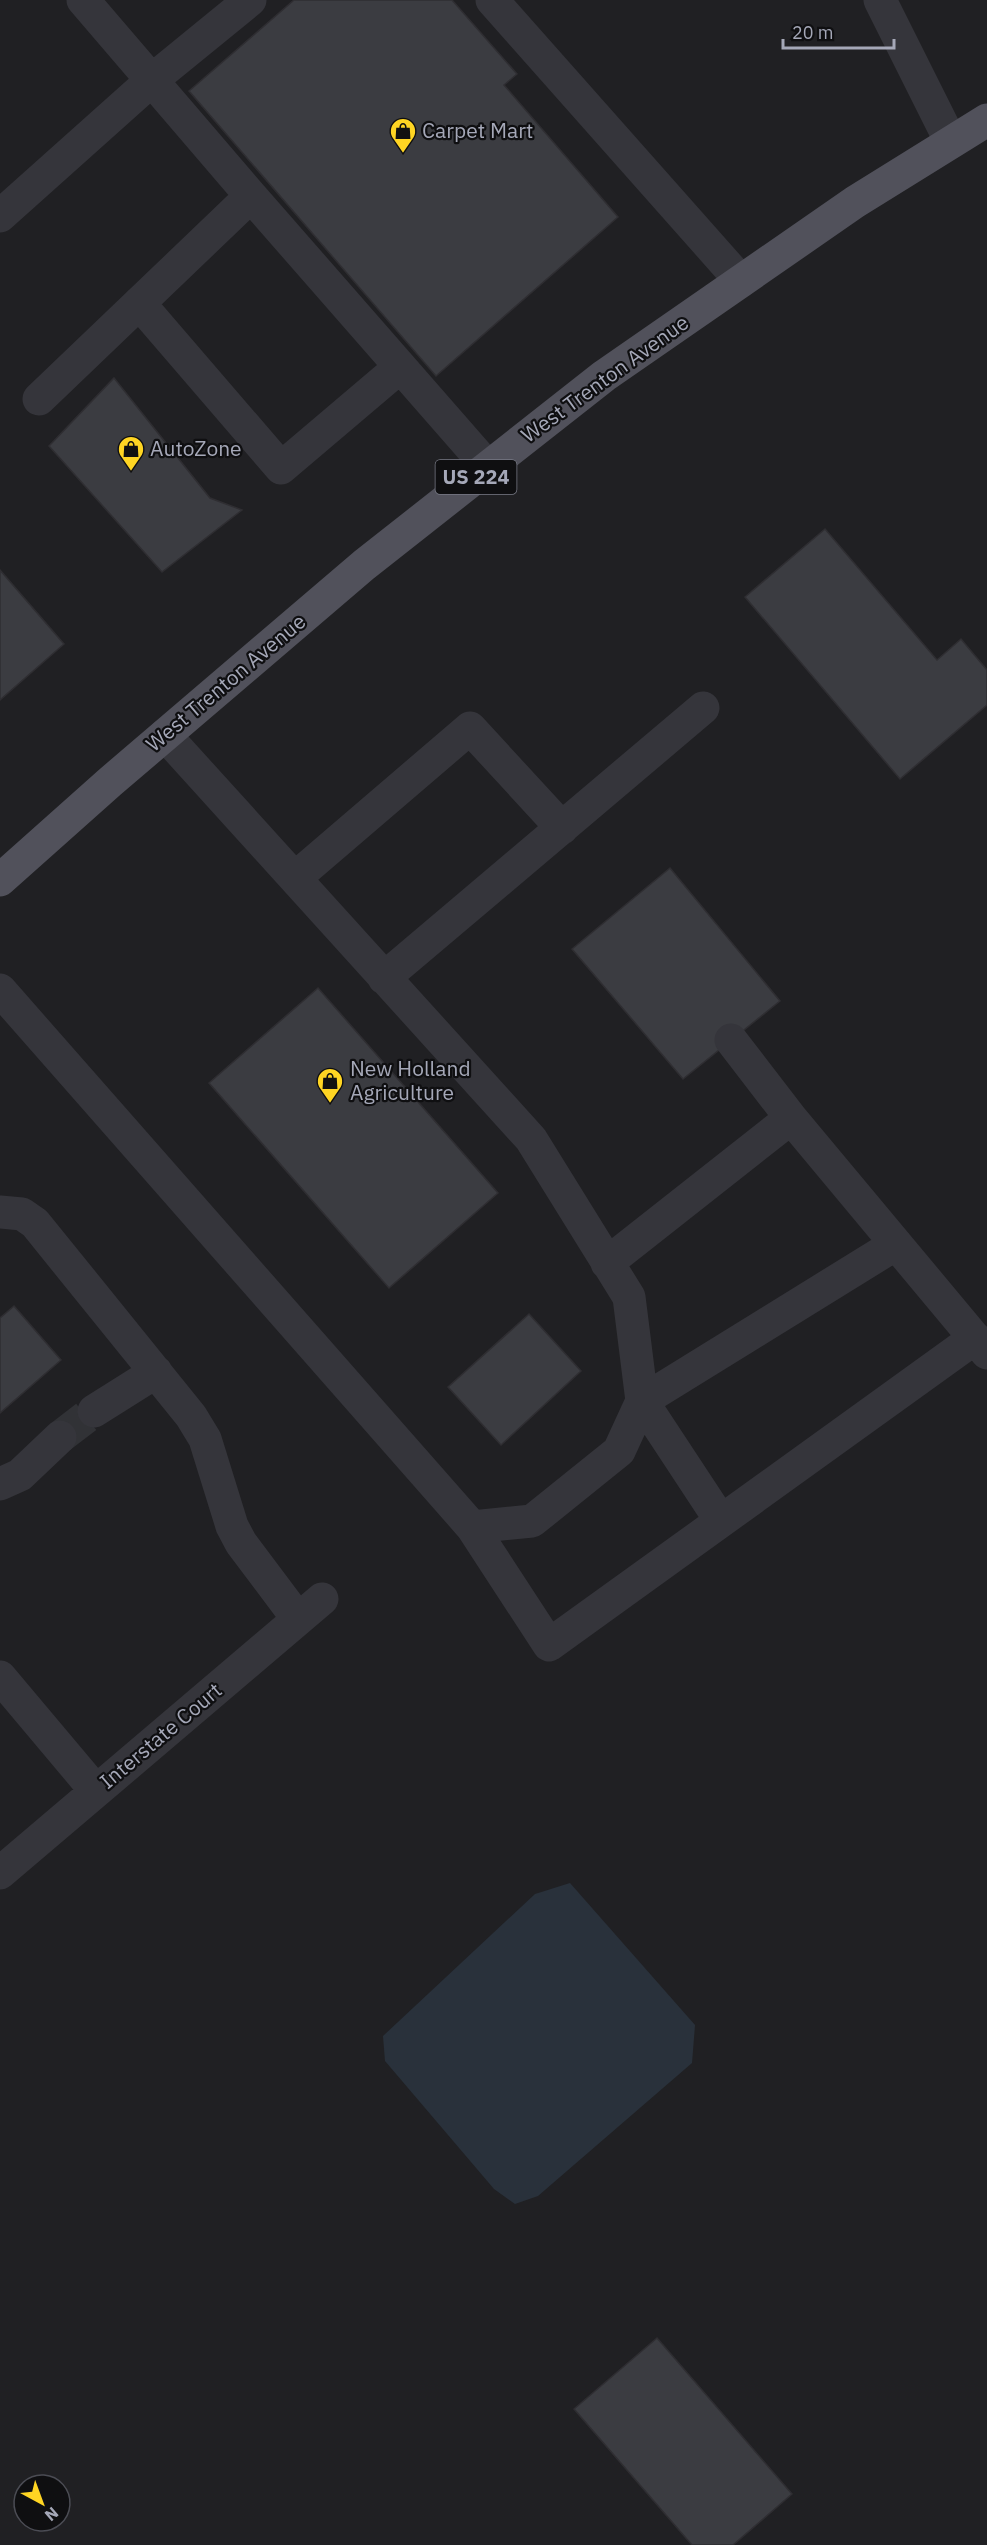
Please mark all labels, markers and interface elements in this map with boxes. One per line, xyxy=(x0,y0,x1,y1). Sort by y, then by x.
scale bar xyxy=(783,12,894,50)
text: 20 m xyxy=(792,21,834,44)
shop icon: Carpet Mart xyxy=(388,116,418,154)
place label: Carpet Mart xyxy=(422,116,533,144)
street label: West Trenton Avenue xyxy=(515,308,694,448)
shop icon: AutoZone xyxy=(116,434,146,472)
place label: AutoZone xyxy=(150,434,242,462)
road number: US 224 xyxy=(436,460,516,494)
street label: West Trenton Avenue xyxy=(140,607,311,757)
place label: New Holland Agriculture xyxy=(350,1054,471,1106)
shop icon: New Holland Agriculture xyxy=(315,1066,345,1104)
street label: Interstate Court xyxy=(93,1676,227,1795)
north arrow xyxy=(12,2473,72,2533)
text: N xyxy=(41,2503,63,2526)

